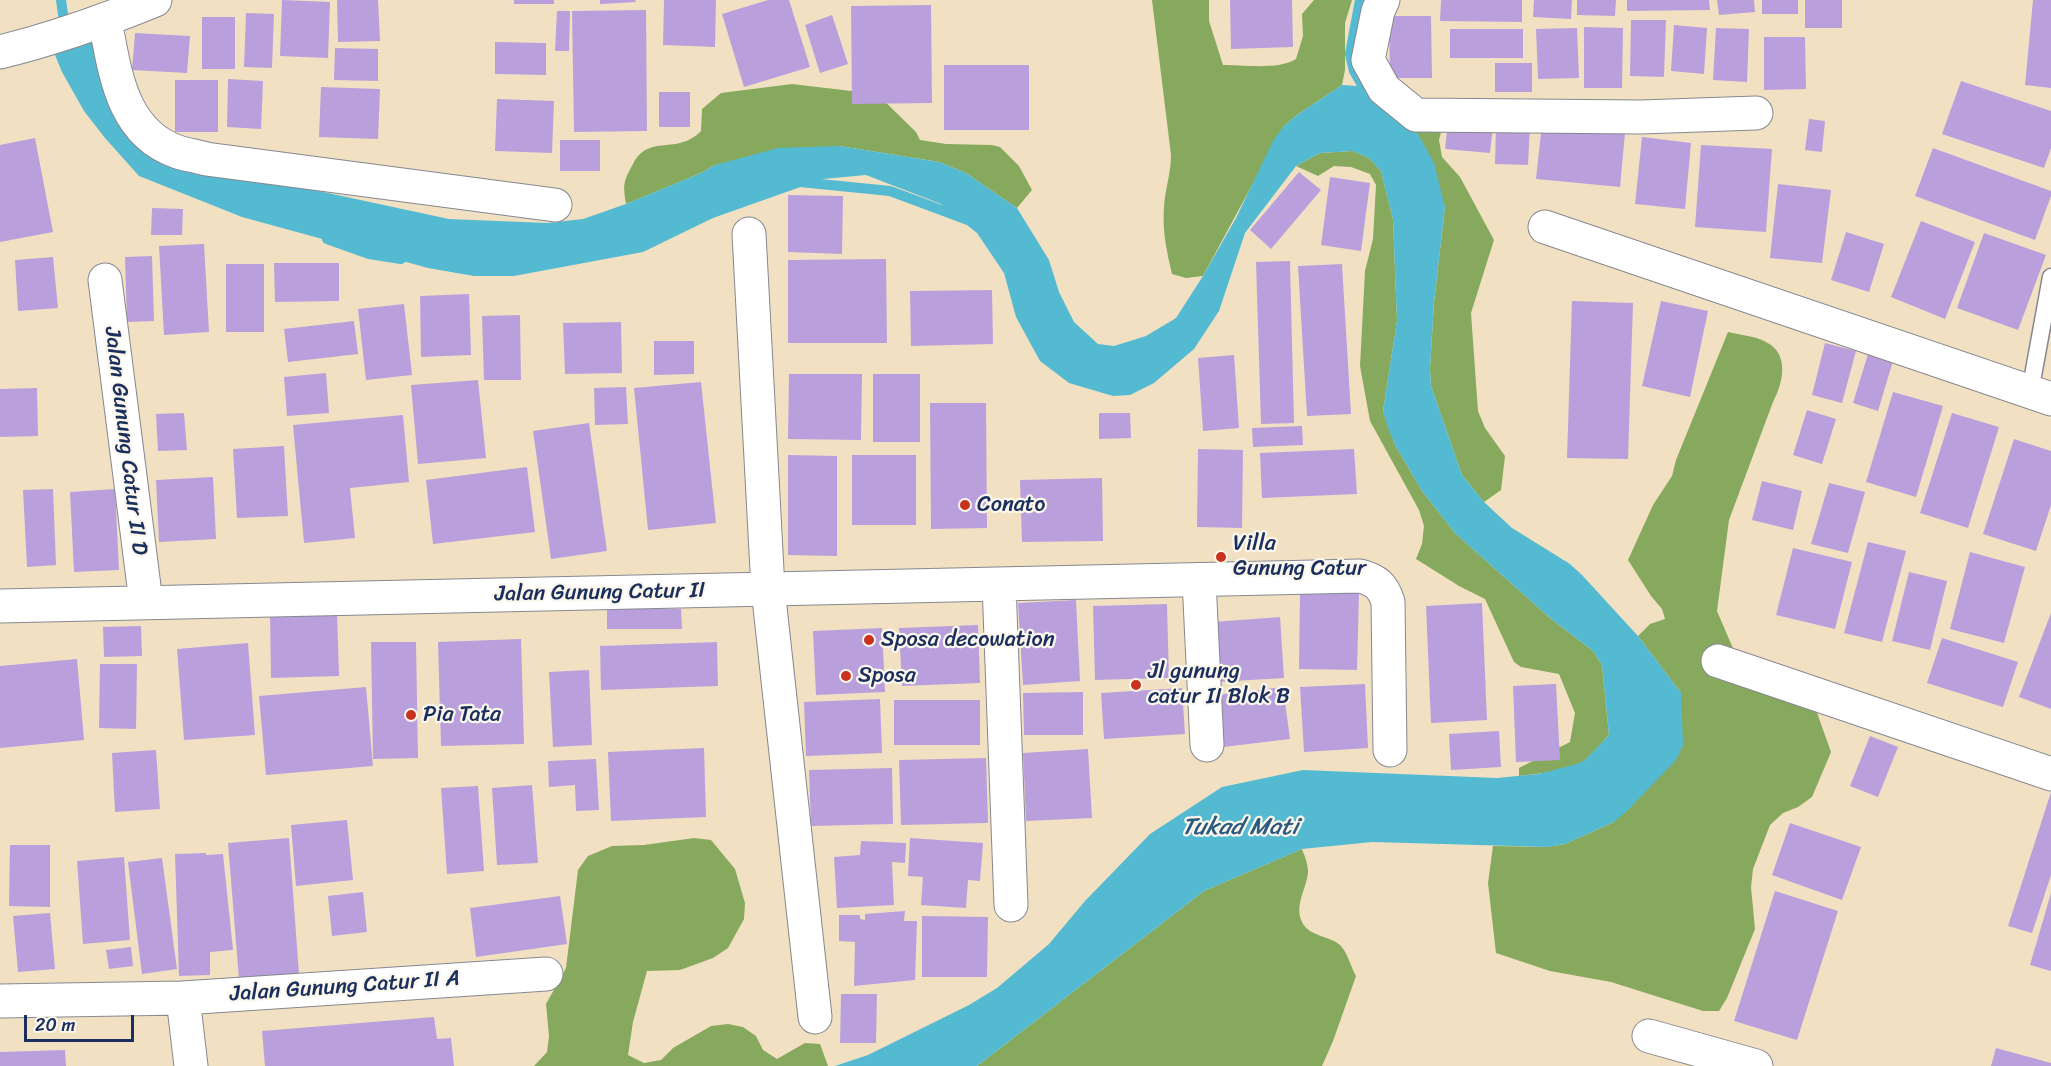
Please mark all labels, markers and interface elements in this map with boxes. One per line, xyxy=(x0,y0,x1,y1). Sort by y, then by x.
street label: Jalan Gunung Catur II D xyxy=(98,326,152,556)
place label: Conato xyxy=(977,492,1045,518)
marker: Conato xyxy=(958,498,972,512)
place label: Villa Gunung Catur xyxy=(1233,531,1366,582)
marker: Villa Gunung Catur xyxy=(1214,550,1228,564)
street label: Jalan Gunung Catur II xyxy=(495,578,705,608)
place label: Sposa decowation xyxy=(881,627,1055,653)
marker: Sposa decowation xyxy=(862,633,876,647)
place label: Jl gunung catur II Blok B xyxy=(1148,659,1290,710)
place label: Sposa xyxy=(858,663,916,689)
marker: Sposa xyxy=(839,669,853,683)
marker: Jl gunung catur II Blok B xyxy=(1129,678,1143,692)
place label: Pia Tata xyxy=(423,702,501,728)
marker: Pia Tata xyxy=(404,708,418,722)
water label: Tukad Mati xyxy=(1182,814,1298,842)
street label: Jalan Gunung Catur II A xyxy=(229,966,461,1008)
scale bar xyxy=(27,1003,136,1041)
text: 20 m xyxy=(35,1009,75,1041)

